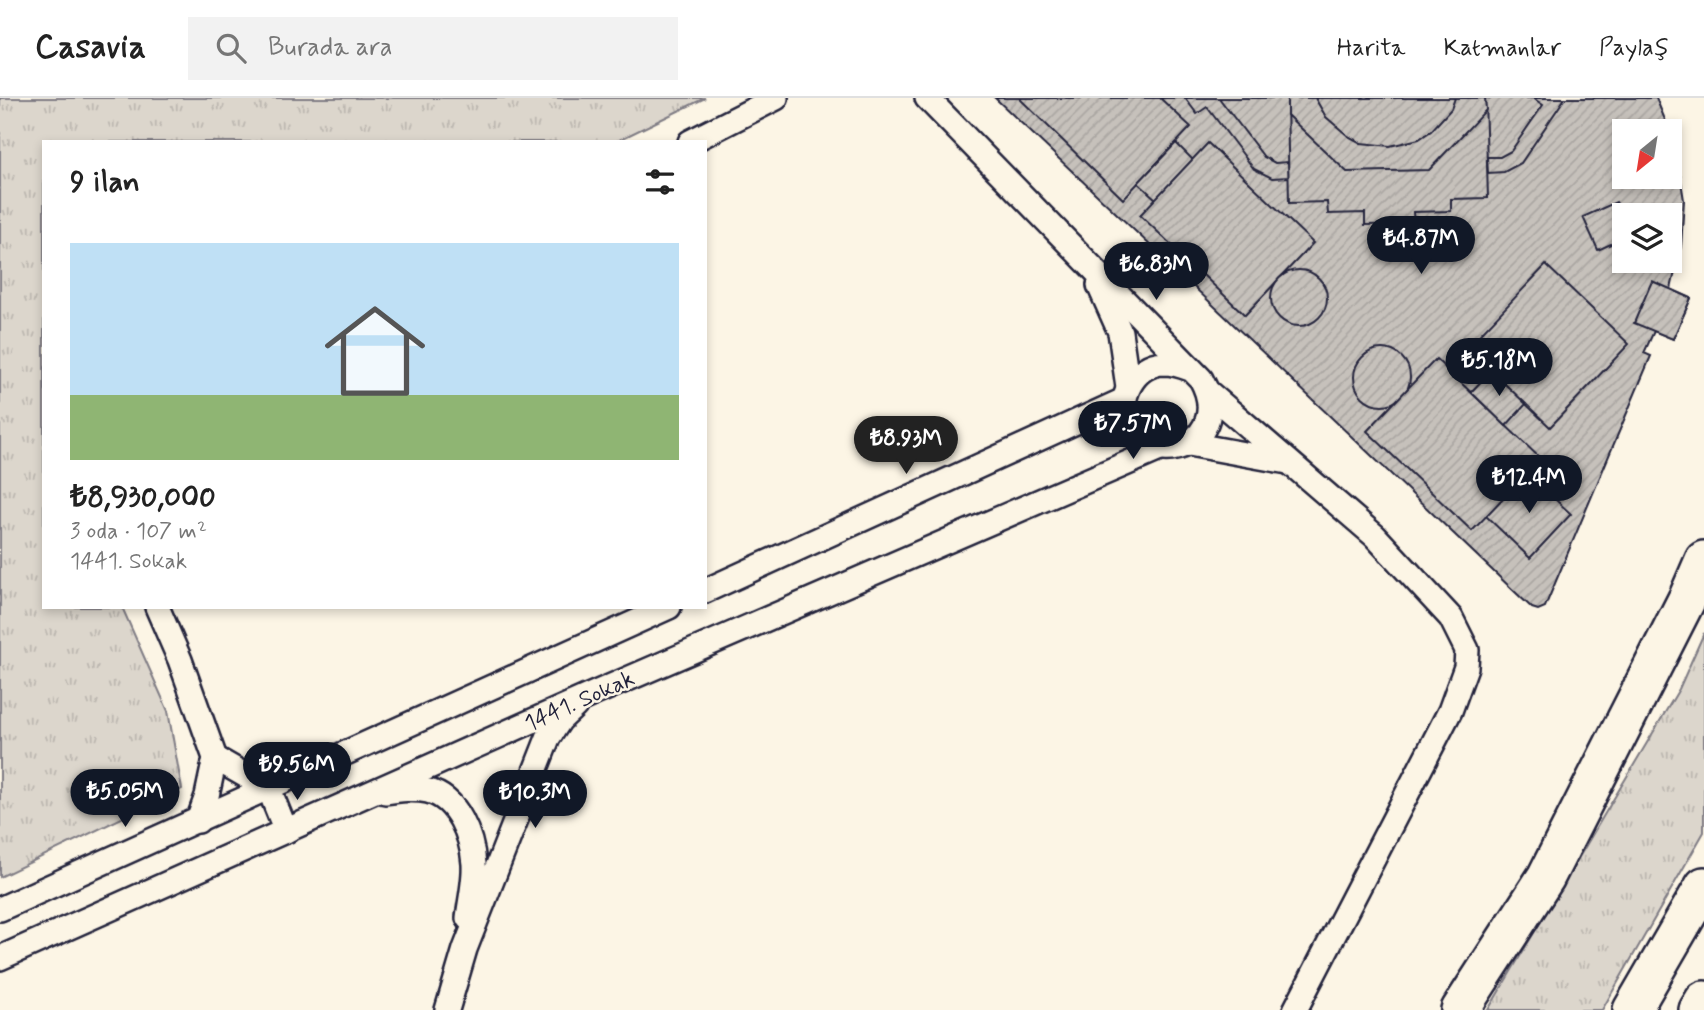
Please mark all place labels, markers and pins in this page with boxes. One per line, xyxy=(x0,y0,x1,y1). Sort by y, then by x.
pin: ₺4.87M xyxy=(1364,216,1478,276)
pin: ₺6.83M xyxy=(1099,242,1213,302)
pin: ₺5.18M xyxy=(1442,338,1556,398)
pin: ₺7.57M xyxy=(1076,402,1190,461)
pin: ₺8.93M xyxy=(849,416,963,476)
pin: ₺12.4M xyxy=(1472,456,1586,515)
pin: ₺9.56M xyxy=(240,742,354,802)
pin: ₺5.05M xyxy=(68,770,182,829)
pin: ₺10.3M xyxy=(478,770,592,830)

